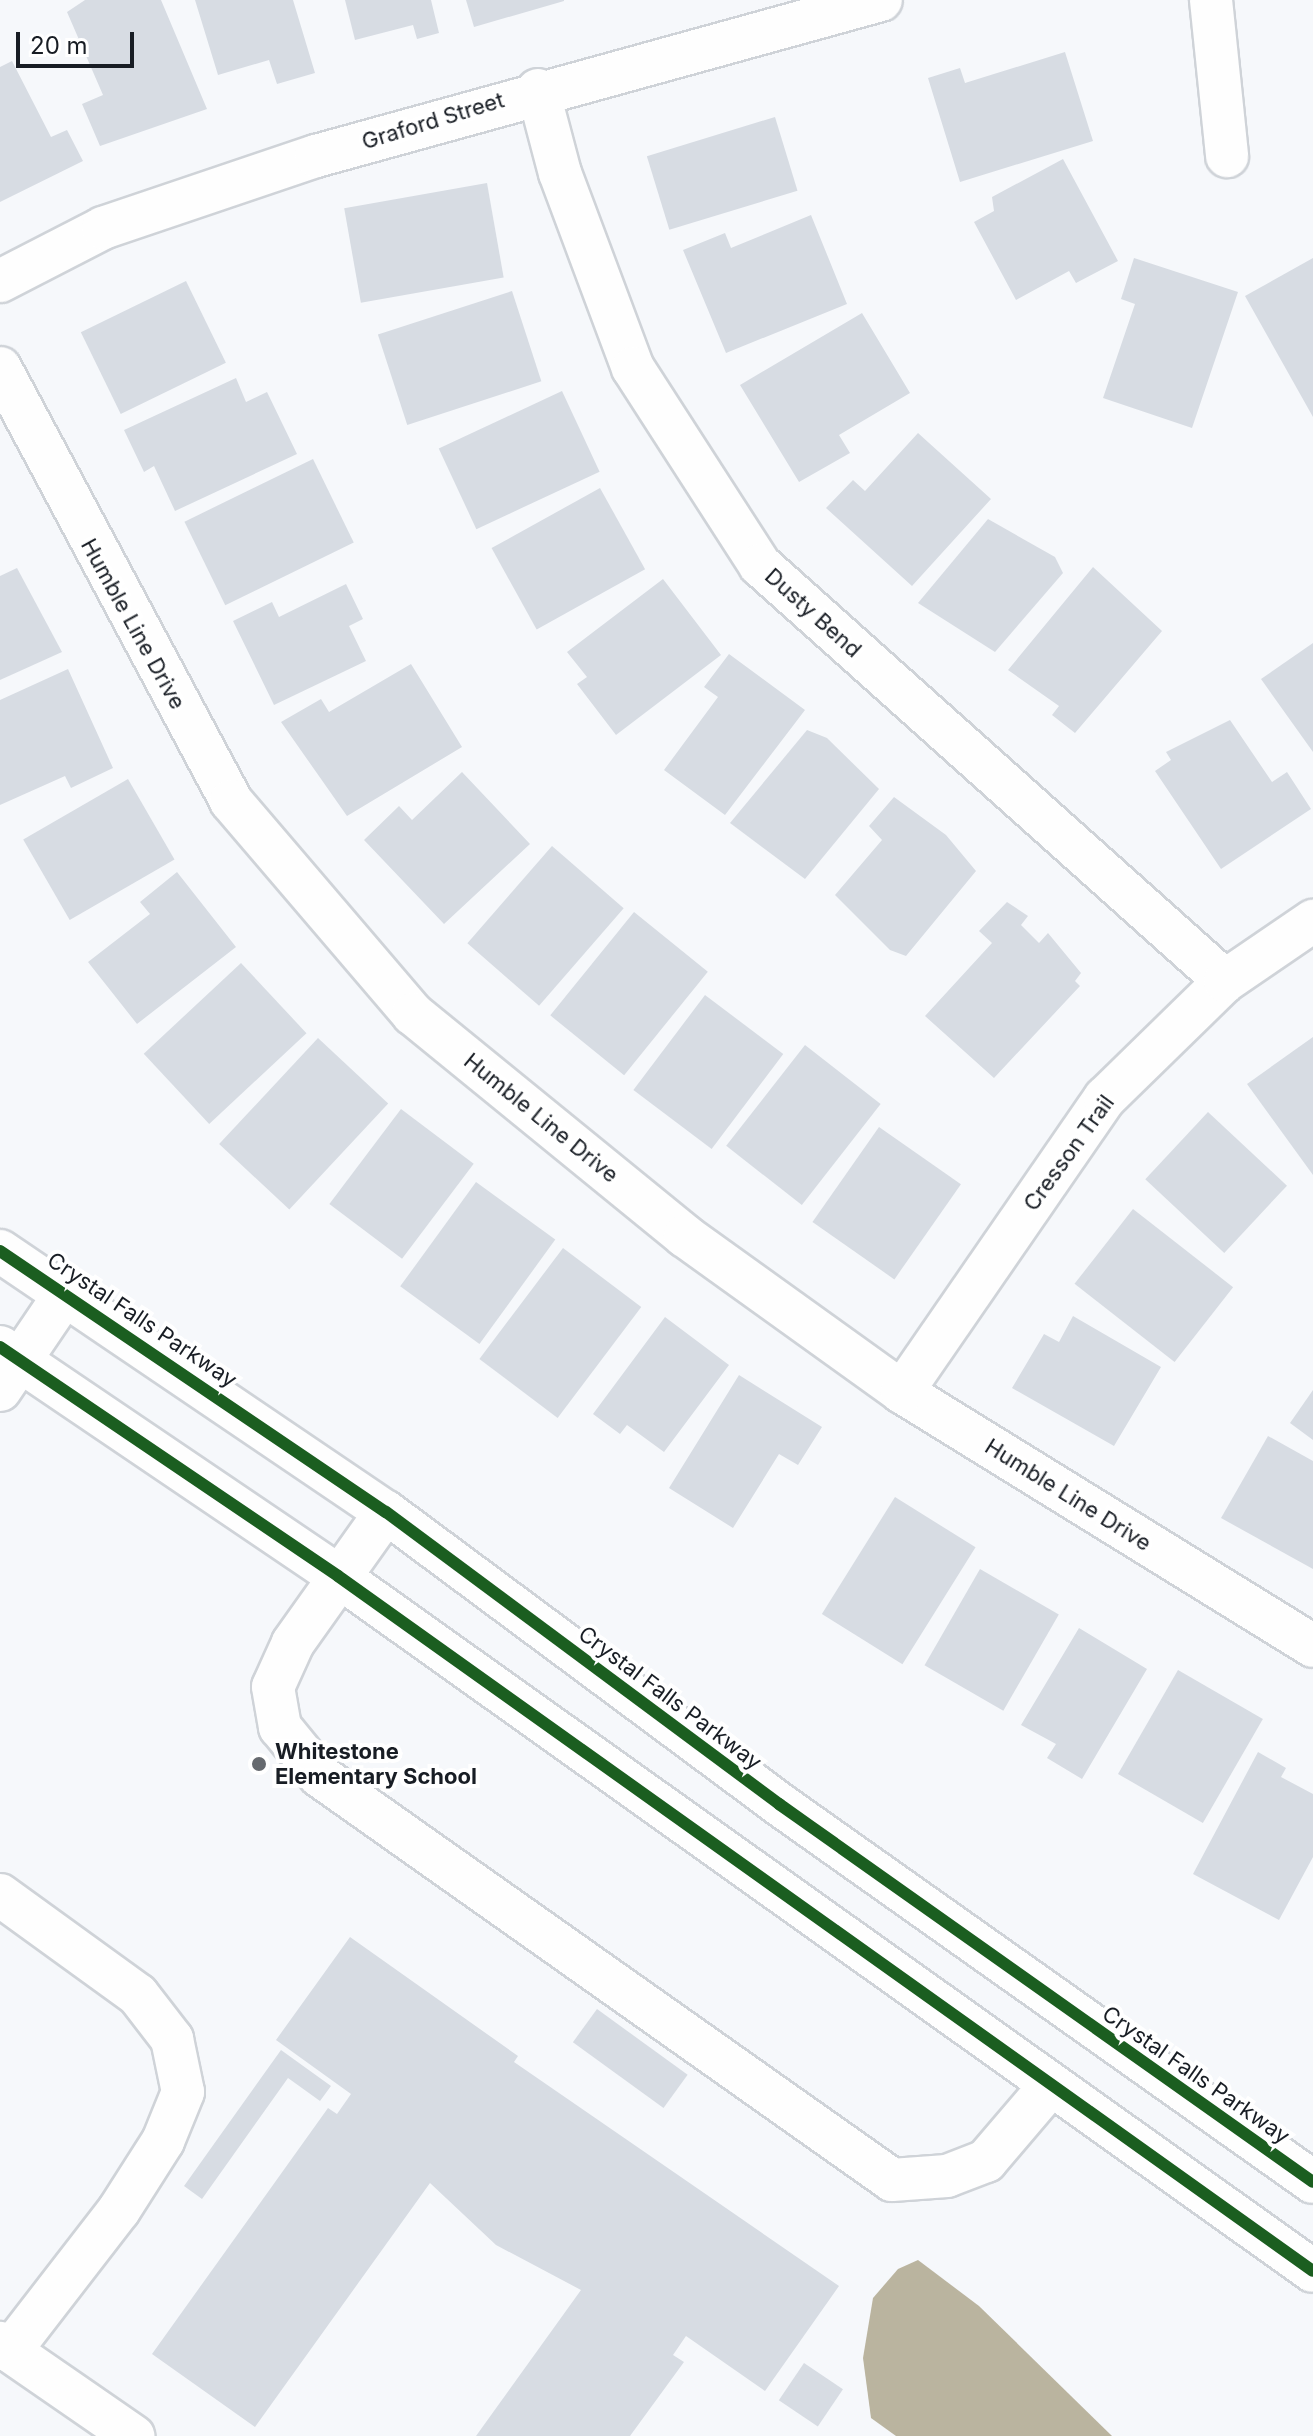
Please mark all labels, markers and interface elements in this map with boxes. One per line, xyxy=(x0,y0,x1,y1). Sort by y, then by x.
scale bar xyxy=(20,16,138,66)
text: 20 m xyxy=(30,31,88,60)
street label: Graford Street xyxy=(359,87,507,155)
street label: Humble Line Drive xyxy=(75,534,191,714)
street label: Dusty Bend xyxy=(759,563,867,663)
street label: Humble Line Drive xyxy=(459,1048,623,1188)
street label: Cresson Trail xyxy=(1018,1090,1120,1216)
street label: Crystal Falls Parkway xyxy=(42,1247,242,1393)
street label: Humble Line Drive xyxy=(980,1433,1156,1557)
street label: Crystal Falls Parkway xyxy=(573,1620,767,1776)
place label: Whitestone Elementary School xyxy=(275,1738,477,1790)
marker: Whitestone Elementary School xyxy=(250,1755,268,1773)
street label: Crystal Falls Parkway xyxy=(1097,2000,1295,2150)

